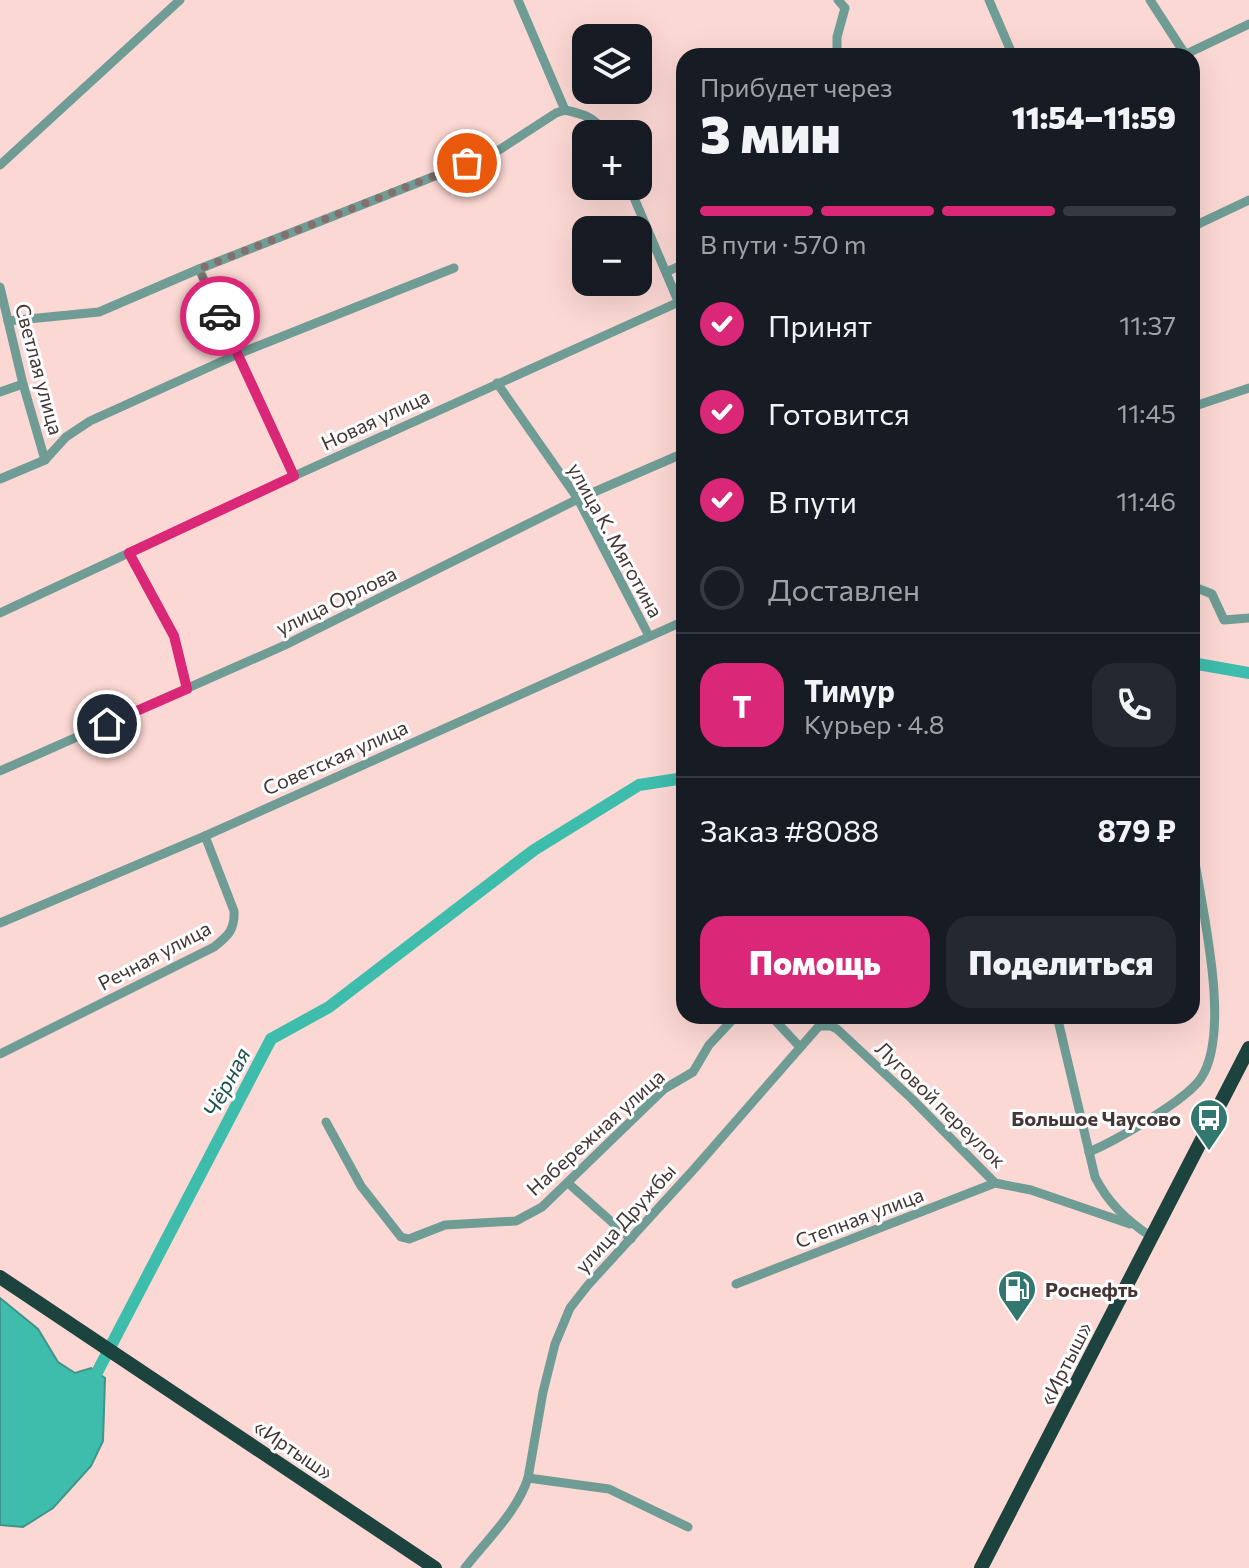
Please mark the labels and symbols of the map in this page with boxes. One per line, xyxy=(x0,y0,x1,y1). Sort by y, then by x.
pin xyxy=(433,129,501,197)
courier xyxy=(180,276,260,356)
street label: Светлая улица xyxy=(11,301,69,437)
street label: Новая улица xyxy=(317,383,433,455)
street label: улица К. Мяготина xyxy=(564,458,668,622)
street label: улица Орлова xyxy=(272,560,400,640)
pin xyxy=(73,690,141,758)
street label: Советская улица xyxy=(259,714,411,800)
street label: Речная улица xyxy=(94,915,214,995)
street label: Луговой переулок xyxy=(871,1036,1011,1172)
water label: Чёрная xyxy=(197,1043,255,1121)
street label: Набережная улица xyxy=(521,1064,669,1200)
bus stop icon: Большое Чаусово xyxy=(1188,1097,1230,1152)
place label: Большое Чаусово xyxy=(1011,1106,1181,1130)
street label: улица Дружбы xyxy=(570,1159,680,1277)
street label: Степная улица xyxy=(791,1182,927,1252)
fuel station icon: Роснефть xyxy=(996,1268,1038,1323)
place label: Роснефть xyxy=(1045,1277,1138,1301)
street label: «Иртыш» xyxy=(1034,1318,1096,1408)
street label: «Иртыш» xyxy=(250,1414,338,1484)

